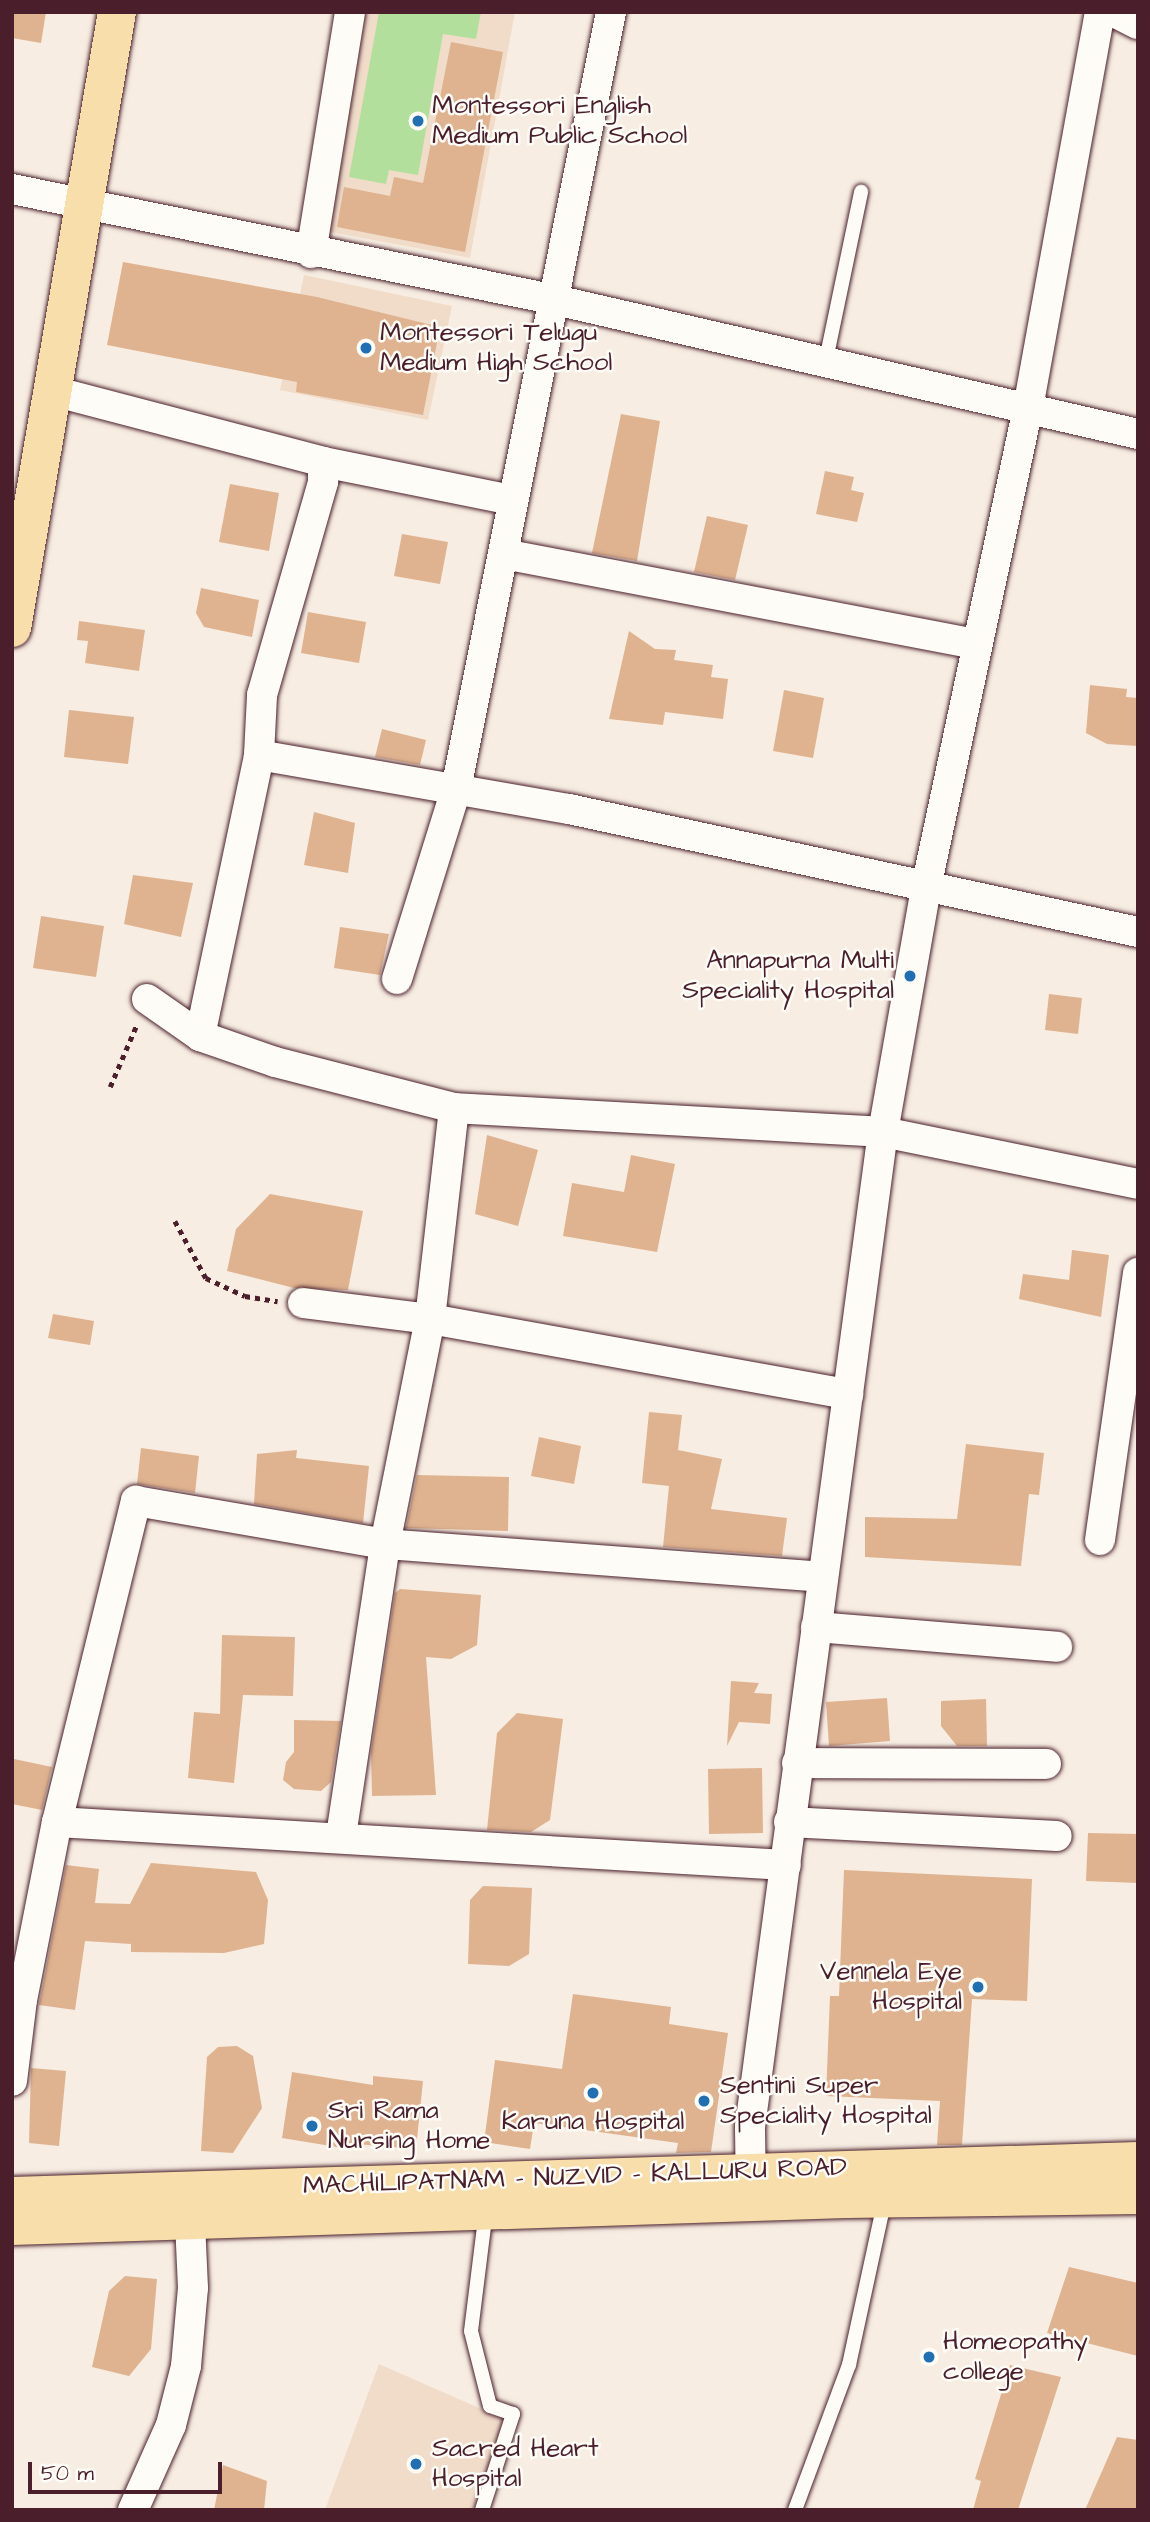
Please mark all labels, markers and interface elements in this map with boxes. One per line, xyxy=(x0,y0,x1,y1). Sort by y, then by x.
place label: Montessori English Medium Public School xyxy=(432,90,687,152)
marker: Montessori English Medium Public School xyxy=(410,113,426,129)
place label: Montessori Telugu Medium High School xyxy=(380,317,612,378)
marker: Montessori Telugu Medium High School xyxy=(358,340,374,356)
place label: Annapurna Multi Speciality Hospital xyxy=(682,945,894,1006)
marker: Annapurna Multi Speciality Hospital xyxy=(900,966,920,986)
place label: Vennela Eye Hospital xyxy=(820,1956,962,2018)
marker: Vennela Eye Hospital xyxy=(968,1977,988,1997)
place label: Sentini Super Speciality Hospital xyxy=(720,2070,932,2132)
marker: Karuna Hospital xyxy=(583,2083,603,2103)
marker: Sentini Super Speciality Hospital xyxy=(694,2091,714,2111)
place label: Sri Rama Nursing Home xyxy=(328,2095,490,2156)
place label: Karuna Hospital xyxy=(502,2106,684,2138)
marker: Sri Rama Nursing Home xyxy=(302,2116,322,2136)
street label: MACHILIPATNAM - NUZVID - KALLURU ROAD xyxy=(302,2152,848,2202)
place label: Homeopathy college xyxy=(943,2326,1088,2388)
marker: Homeopathy college xyxy=(921,2349,937,2365)
place label: Sacred Heart Hospital xyxy=(432,2433,598,2494)
scale bar xyxy=(32,2448,226,2492)
marker: Sacred Heart Hospital xyxy=(406,2454,426,2474)
text: 50 m xyxy=(41,2459,94,2488)

